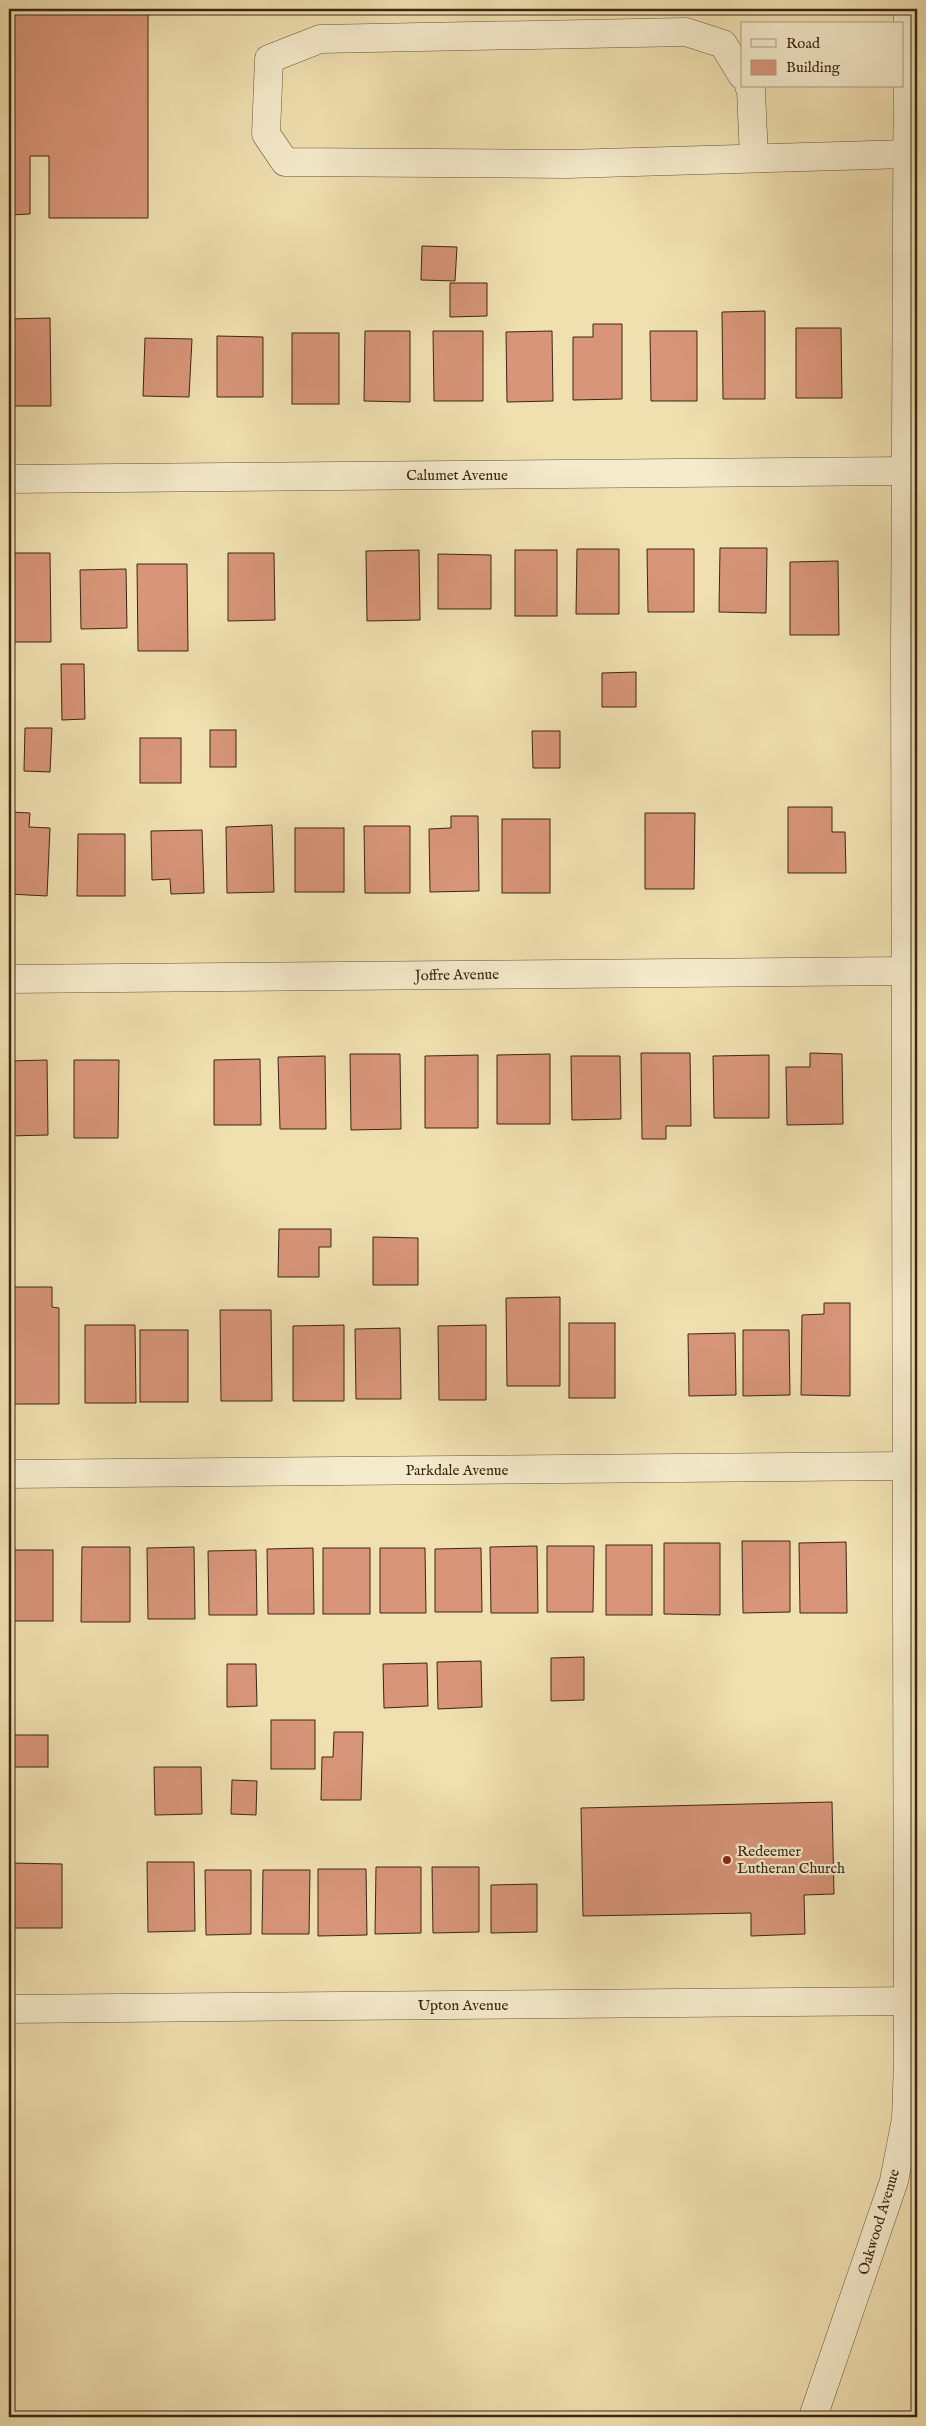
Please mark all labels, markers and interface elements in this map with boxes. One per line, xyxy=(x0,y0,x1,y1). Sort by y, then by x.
legend xyxy=(741,22,904,88)
text: Road xyxy=(786,34,821,53)
text: Building xyxy=(786,58,841,77)
street label: Calumet Avenue xyxy=(406,466,508,485)
street label: Joffre Avenue xyxy=(413,965,499,985)
street label: Parkdale Avenue xyxy=(406,1461,509,1480)
place label: Redeemer Lutheran Church xyxy=(737,1842,845,1878)
marker: Redeemer Lutheran Church xyxy=(721,1854,733,1866)
street label: Upton Avenue xyxy=(418,1996,508,2015)
street label: Oakwood Avenue xyxy=(854,2167,904,2277)

